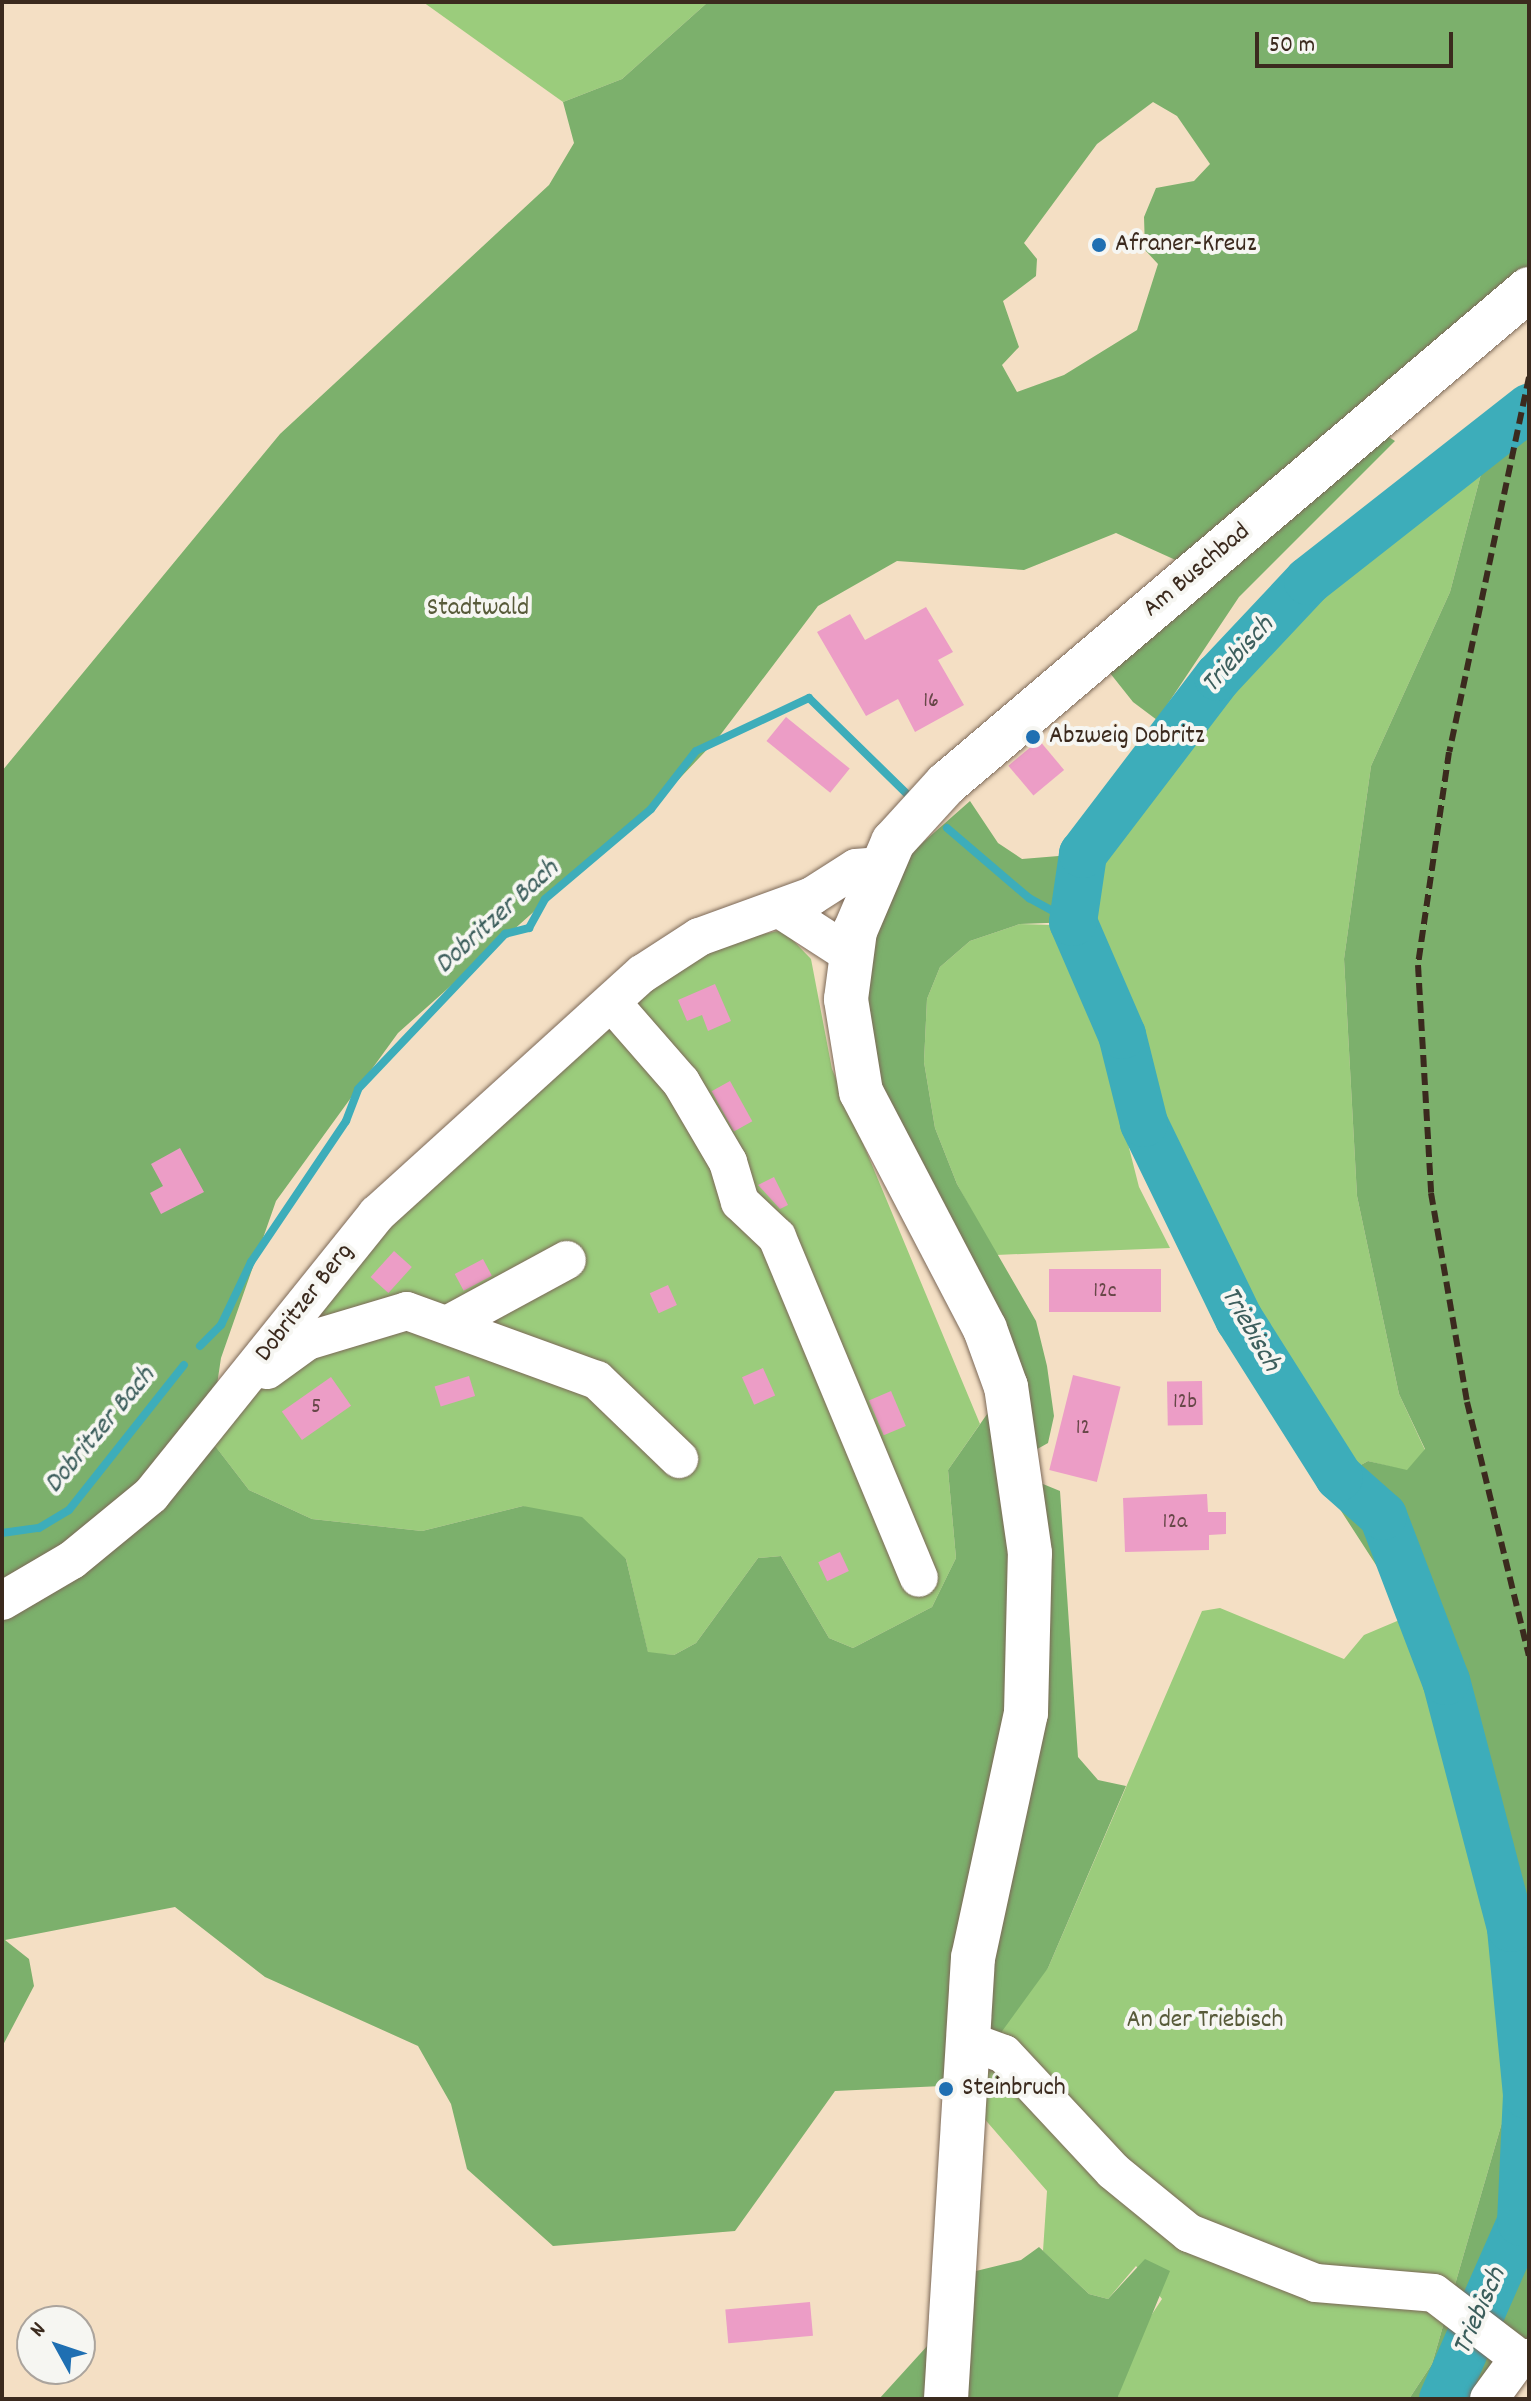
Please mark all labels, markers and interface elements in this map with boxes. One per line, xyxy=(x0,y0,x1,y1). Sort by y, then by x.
scale bar xyxy=(1259,16,1457,66)
text: 50 m xyxy=(1269,29,1315,63)
place label: Afraner-Kreuz xyxy=(1115,229,1256,261)
marker: Afraner-Kreuz xyxy=(1090,236,1108,254)
street label: Am Buschbad xyxy=(1137,517,1257,625)
park label: Stadtwald xyxy=(427,593,529,625)
water label: Triebisch xyxy=(1196,611,1282,701)
house number: 16 xyxy=(923,689,939,715)
place label: Abzweig Dobritz xyxy=(1049,721,1205,753)
marker: Abzweig Dobritz xyxy=(1024,728,1042,746)
water label: Dobritzer Bach xyxy=(429,854,567,982)
street label: Dobritzer Berg xyxy=(249,1237,361,1369)
house number: 12c xyxy=(1093,1279,1117,1305)
water label: Triebisch xyxy=(1211,1282,1287,1378)
water label: Dobritzer Bach xyxy=(38,1361,164,1501)
house number: 12b xyxy=(1173,1390,1197,1416)
house number: 5 xyxy=(311,1395,321,1421)
house number: 12 xyxy=(1076,1416,1090,1442)
house number: 12a xyxy=(1163,1510,1187,1536)
park label: An der Triebisch xyxy=(1127,2005,1283,2037)
place label: Steinbruch xyxy=(962,2073,1066,2105)
marker: Steinbruch xyxy=(937,2080,955,2098)
water label: Triebisch xyxy=(1447,2263,1515,2361)
north arrow xyxy=(16,2305,96,2385)
text: N xyxy=(23,2316,54,2345)

